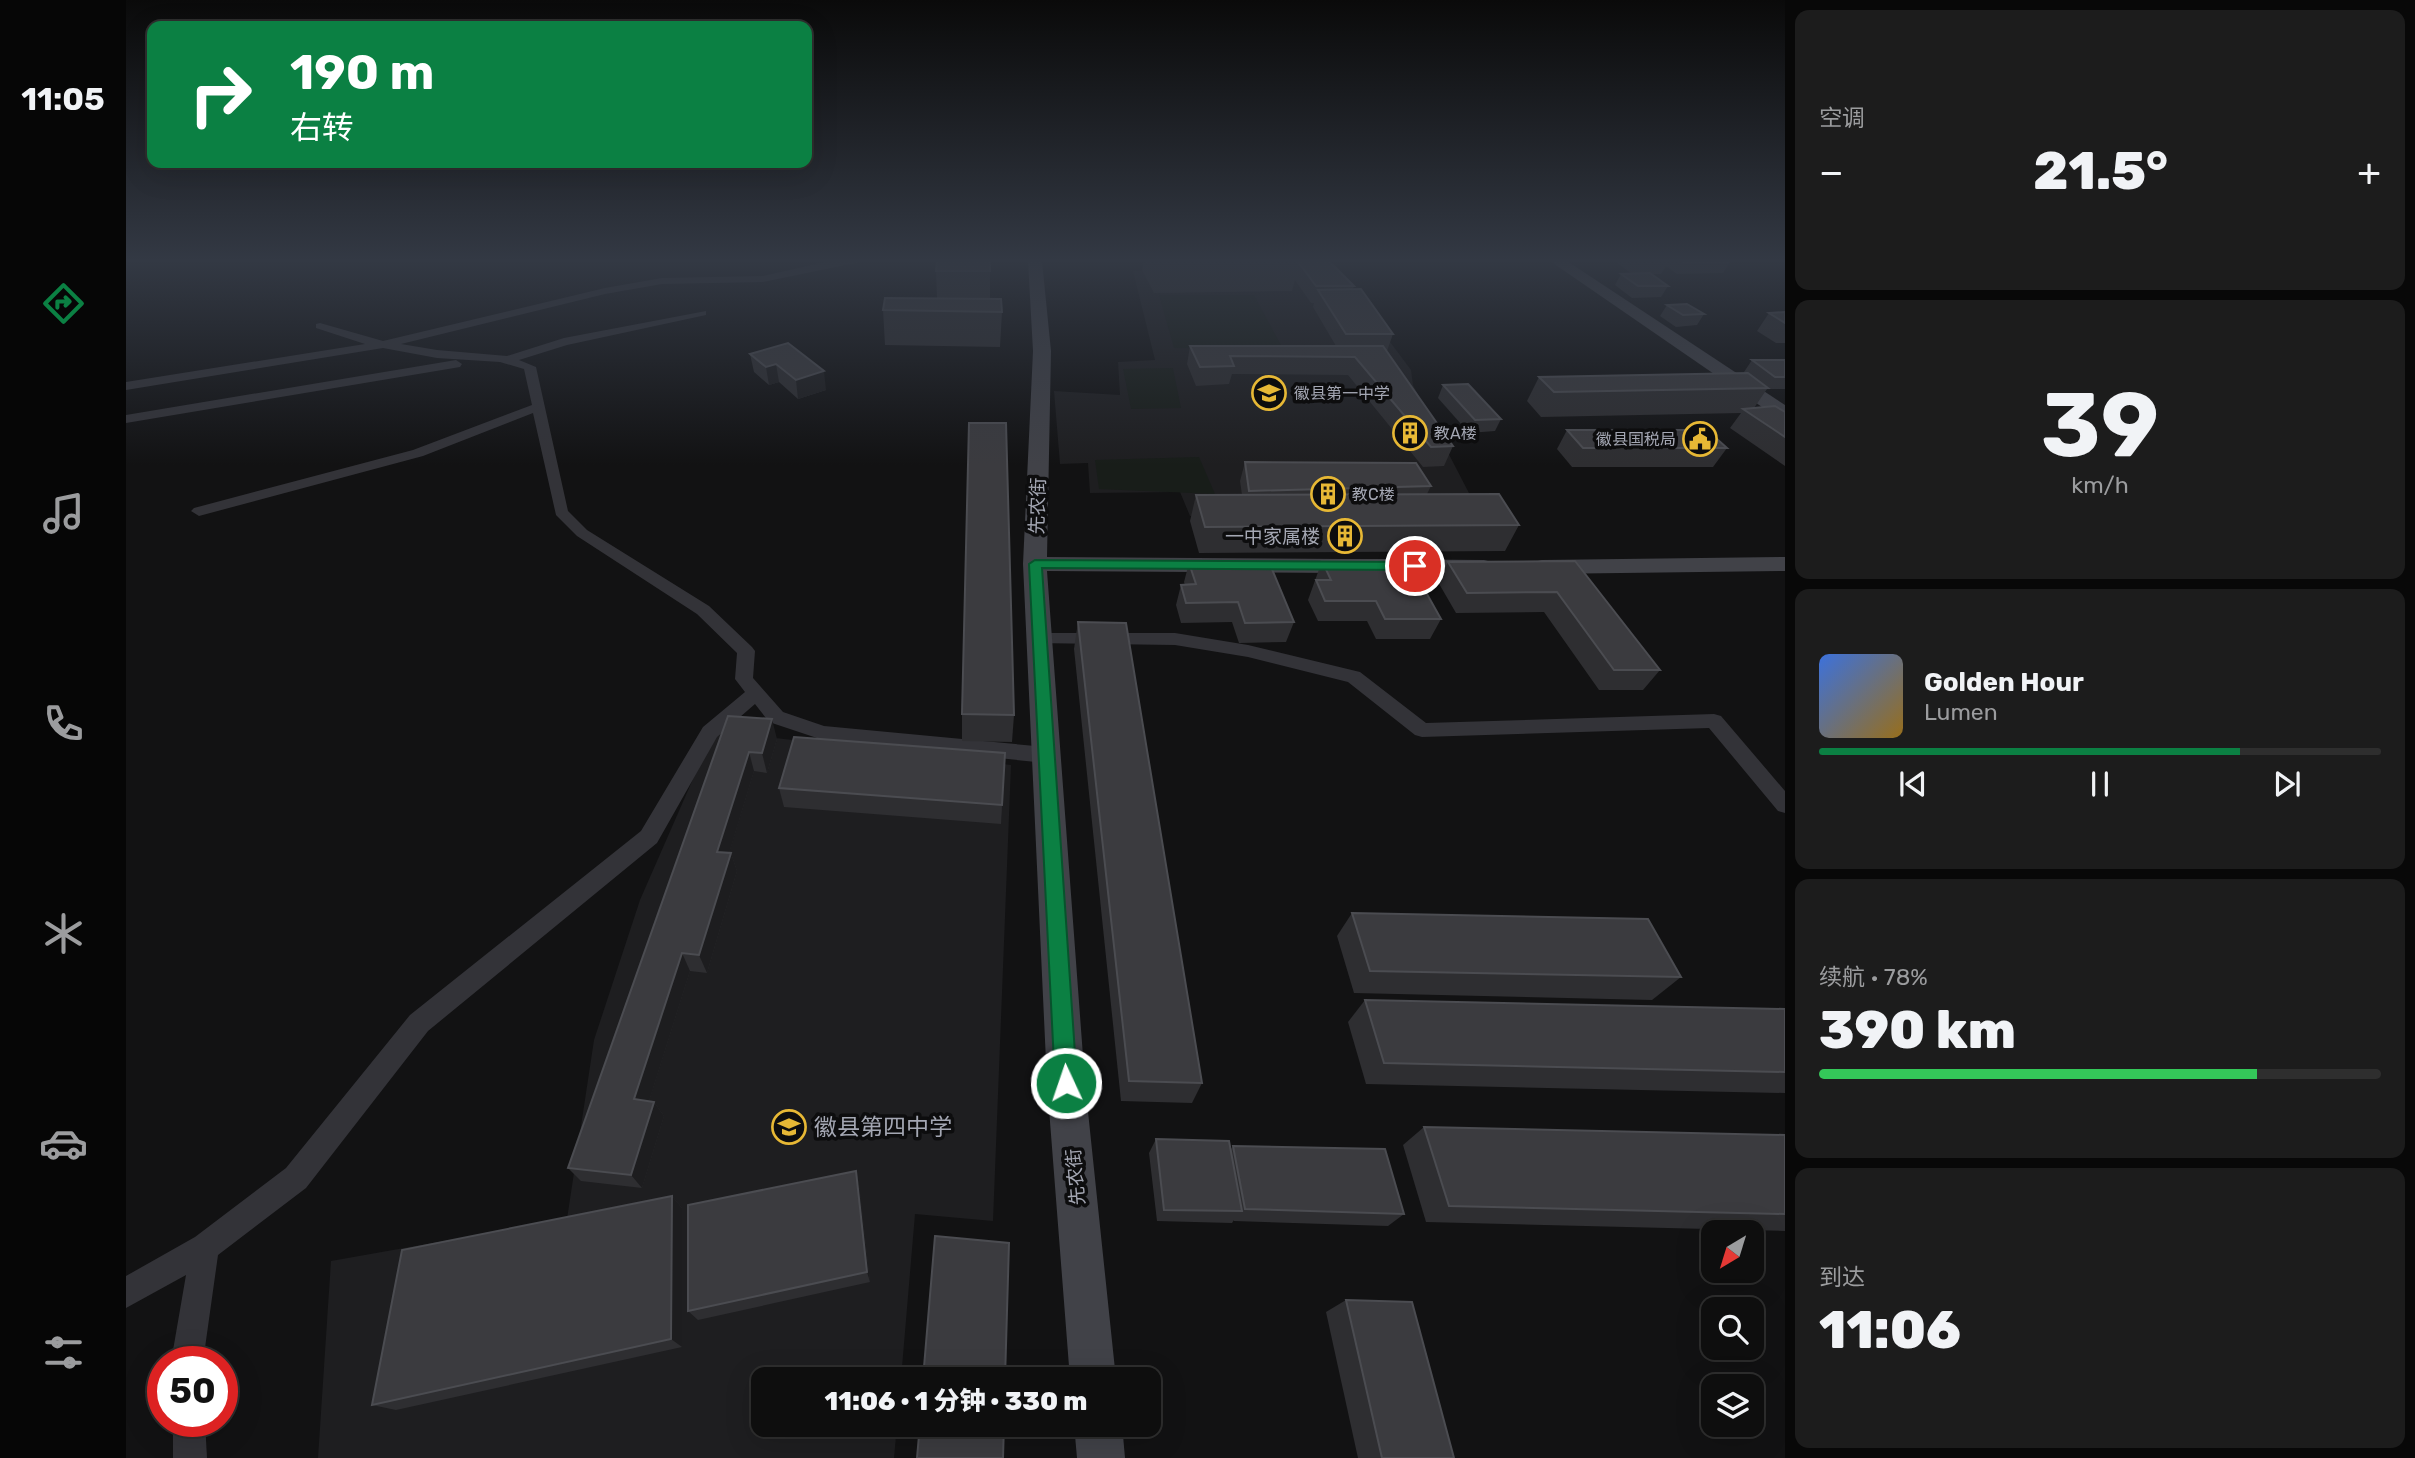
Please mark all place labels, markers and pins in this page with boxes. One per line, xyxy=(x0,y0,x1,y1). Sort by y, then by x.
school or university icon: 徽县第一中学 xyxy=(1250,374,1288,412)
place label: 徽县第一中学 xyxy=(1294,384,1390,403)
building icon: 教A楼 xyxy=(1391,414,1429,452)
public building icon: 徽县国税局 xyxy=(1681,420,1719,458)
place label: 教A楼 xyxy=(1434,424,1477,443)
place label: 徽县国税局 xyxy=(1596,430,1676,449)
building icon: 教C楼 xyxy=(1309,475,1347,513)
place label: 教C楼 xyxy=(1352,485,1395,504)
building icon: 一中家属楼 xyxy=(1326,517,1364,555)
place label: 一中家属楼 xyxy=(1225,525,1320,548)
pin xyxy=(1385,536,1445,596)
school or university icon: 徽县第四中学 xyxy=(770,1108,808,1146)
place label: 徽县第四中学 xyxy=(814,1113,952,1141)

